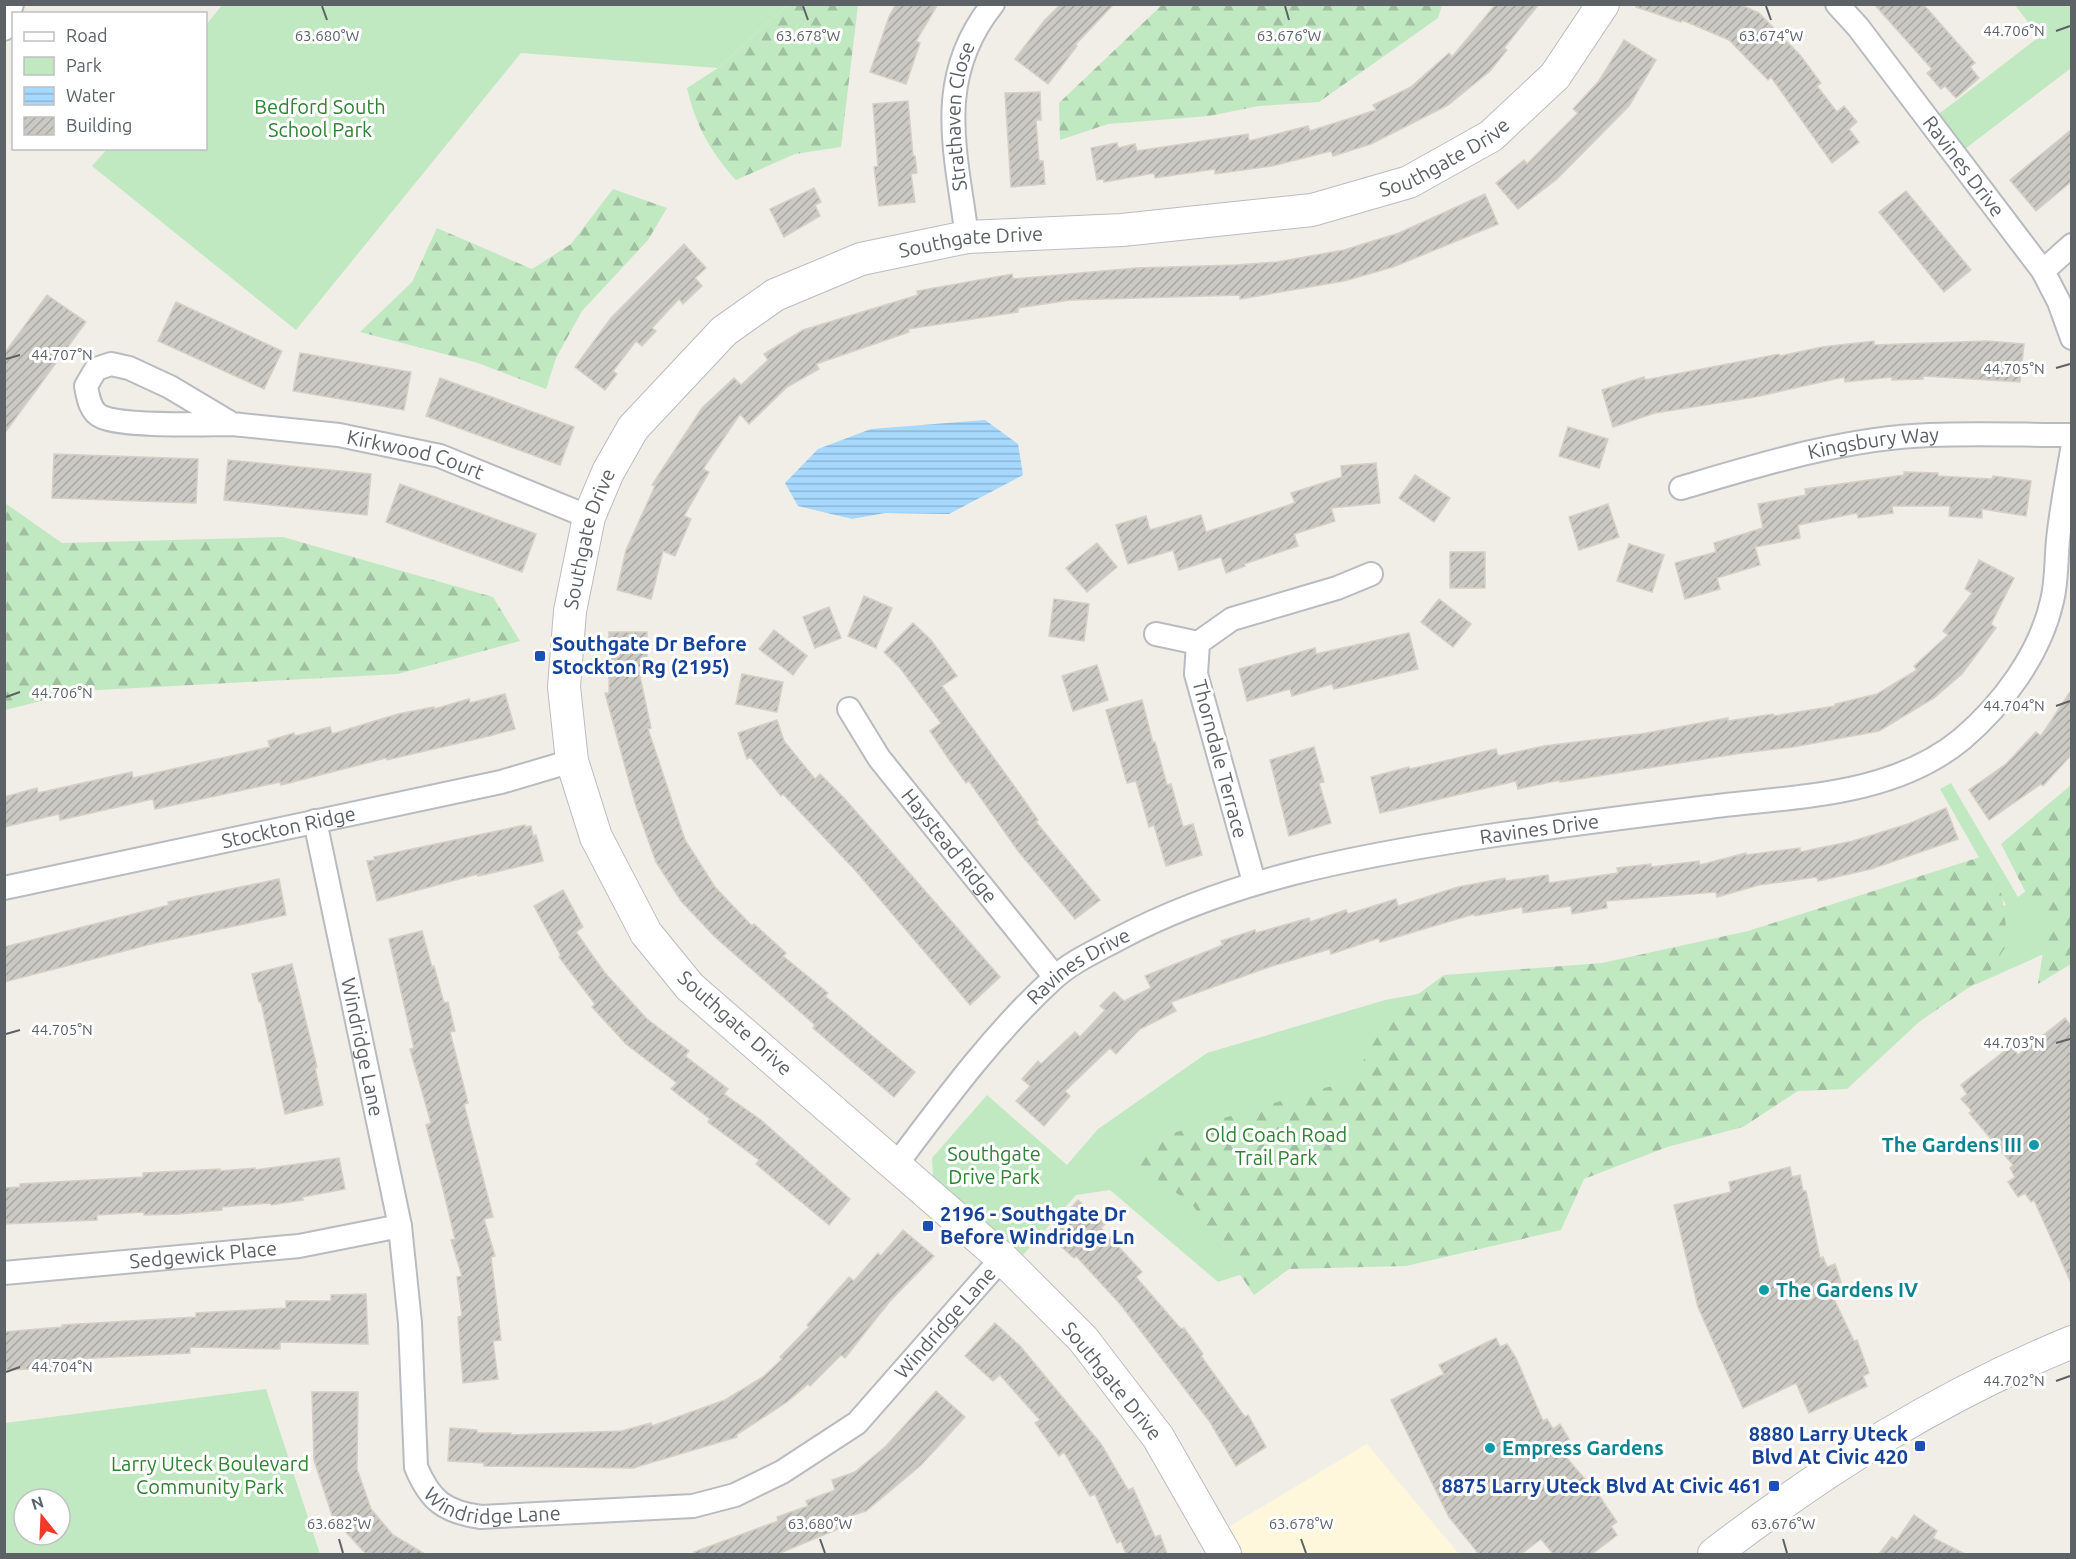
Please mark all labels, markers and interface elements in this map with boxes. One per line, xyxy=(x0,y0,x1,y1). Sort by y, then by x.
legend xyxy=(12,12,207,150)
text: 44.706°N xyxy=(1983,22,2045,39)
text: Road xyxy=(66,25,108,45)
text: 63.680°W xyxy=(295,27,359,44)
text: 63.678°W xyxy=(776,27,840,44)
text: 63.676°W xyxy=(1257,27,1321,44)
text: 63.674°W xyxy=(1739,27,1803,44)
street label: Strathaven Close xyxy=(941,38,979,193)
text: Park xyxy=(66,55,102,75)
text: Water xyxy=(66,85,116,105)
park label: Bedford South School Park xyxy=(254,95,386,141)
street label: Ravines Drive xyxy=(1919,111,2010,221)
street label: Southgate Drive xyxy=(1376,113,1514,201)
text: Building xyxy=(66,115,132,135)
street label: Southgate Drive xyxy=(897,222,1044,262)
text: 44.707°N xyxy=(31,346,93,363)
text: 44.705°N xyxy=(1983,360,2045,377)
street label: Kingsbury Way xyxy=(1805,423,1940,463)
street label: Kirkwood Court xyxy=(345,425,488,484)
street label: Southgate Drive xyxy=(559,465,619,611)
place label: Southgate Dr Before Stockton Rg (2195) xyxy=(552,632,747,678)
marker: Southgate Dr Before Stockton Rg (2195) xyxy=(533,649,547,663)
street label: Thorndale Terrace xyxy=(1188,677,1253,841)
text: 44.706°N xyxy=(31,684,93,701)
text: 44.704°N xyxy=(1983,697,2045,714)
street label: Haystead Ridge xyxy=(897,784,1003,907)
street label: Stockton Ridge xyxy=(219,801,358,852)
street label: Ravines Drive xyxy=(1478,809,1600,848)
street label: Ravines Drive xyxy=(1022,923,1134,1009)
street label: Southgate Drive xyxy=(674,965,797,1080)
street label: Windridge Lane xyxy=(337,976,389,1118)
text: 44.705°N xyxy=(31,1021,93,1038)
text: 44.703°N xyxy=(1983,1034,2045,1051)
park label: Old Coach Road Trail Park xyxy=(1205,1123,1347,1169)
place label: The Gardens III xyxy=(1882,1133,2022,1156)
marker: The Gardens III xyxy=(2027,1138,2041,1152)
park label: Southgate Drive Park xyxy=(947,1142,1041,1188)
place label: 2196 - Southgate Dr Before Windridge Ln xyxy=(940,1202,1135,1248)
marker: 2196 - Southgate Dr Before Windridge Ln xyxy=(921,1219,935,1233)
street label: Sedgewick Place xyxy=(128,1236,278,1272)
street label: Windridge Lane xyxy=(890,1262,1000,1383)
place label: The Gardens IV xyxy=(1776,1278,1918,1301)
marker: The Gardens IV xyxy=(1757,1283,1771,1297)
street label: Southgate Drive xyxy=(1058,1317,1167,1444)
text: 44.704°N xyxy=(31,1358,93,1375)
text: 44.702°N xyxy=(1983,1372,2045,1389)
place label: 8880 Larry Uteck Blvd At Civic 420 xyxy=(1749,1422,1908,1468)
place label: Empress Gardens xyxy=(1502,1436,1664,1459)
marker: 8880 Larry Uteck Blvd At Civic 420 xyxy=(1913,1439,1927,1453)
marker: Empress Gardens xyxy=(1483,1441,1497,1455)
park label: Larry Uteck Boulevard Community Park xyxy=(111,1452,309,1498)
place label: 8875 Larry Uteck Blvd At Civic 461 xyxy=(1442,1474,1762,1497)
marker: 8875 Larry Uteck Blvd At Civic 461 xyxy=(1767,1479,1781,1493)
street label: Windridge Lane xyxy=(420,1482,561,1528)
north arrow xyxy=(12,1487,72,1547)
text: N xyxy=(29,1492,46,1513)
text: 63.682°W xyxy=(307,1515,371,1532)
text: 63.680°W xyxy=(788,1515,852,1532)
text: 63.678°W xyxy=(1269,1515,1333,1532)
text: 63.676°W xyxy=(1751,1515,1815,1532)

